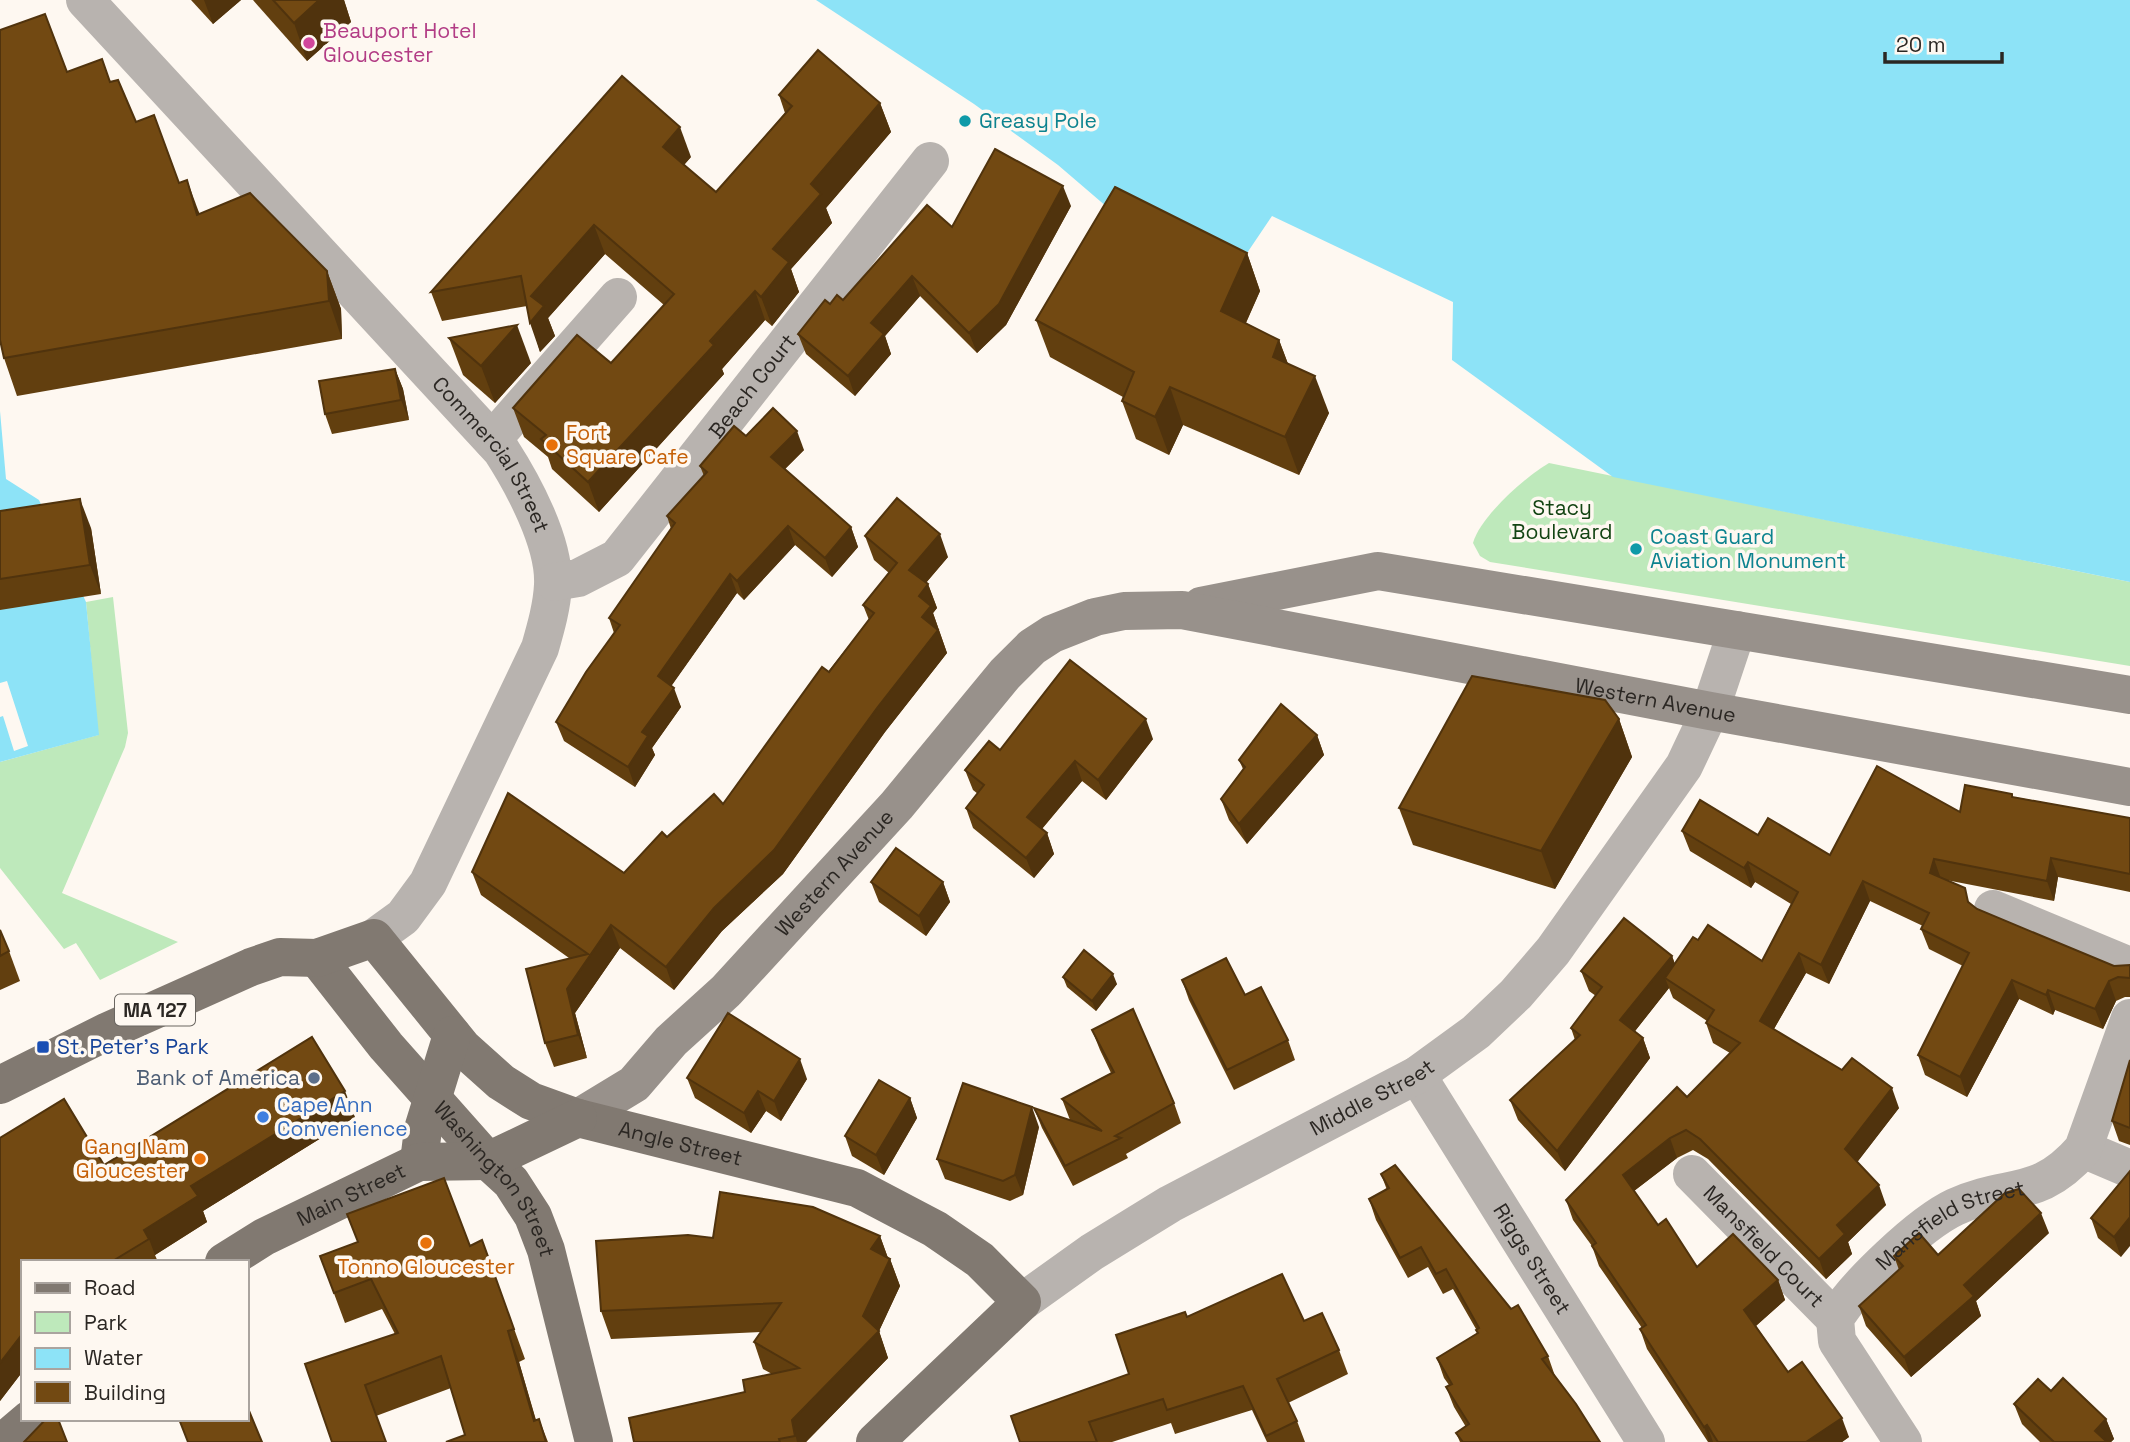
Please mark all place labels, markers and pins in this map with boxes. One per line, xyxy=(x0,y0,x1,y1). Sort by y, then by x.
place label: Beauport Hotel Gloucester xyxy=(323,17,477,68)
marker: Beauport Hotel Gloucester xyxy=(301,35,317,51)
place label: Greasy Pole xyxy=(979,107,1097,134)
marker: Greasy Pole xyxy=(957,113,973,129)
place label: Fort Square Cafe xyxy=(566,419,689,470)
marker: Fort Square Cafe xyxy=(544,437,560,453)
place label: Coast Guard Aviation Monument xyxy=(1650,523,1846,574)
marker: Coast Guard Aviation Monument xyxy=(1628,541,1644,557)
place label: St. Peter's Park xyxy=(57,1033,209,1060)
marker: St. Peter's Park xyxy=(35,1039,51,1055)
place label: Bank of America xyxy=(136,1064,300,1091)
marker: Bank of America xyxy=(306,1070,322,1086)
place label: Cape Ann Convenience xyxy=(277,1091,408,1142)
marker: Cape Ann Convenience xyxy=(255,1109,271,1125)
place label: Gang Nam Gloucester xyxy=(76,1133,186,1184)
marker: Gang Nam Gloucester xyxy=(192,1151,208,1167)
marker: Tonno Gloucester xyxy=(418,1235,434,1251)
place label: Tonno Gloucester xyxy=(337,1253,515,1280)

